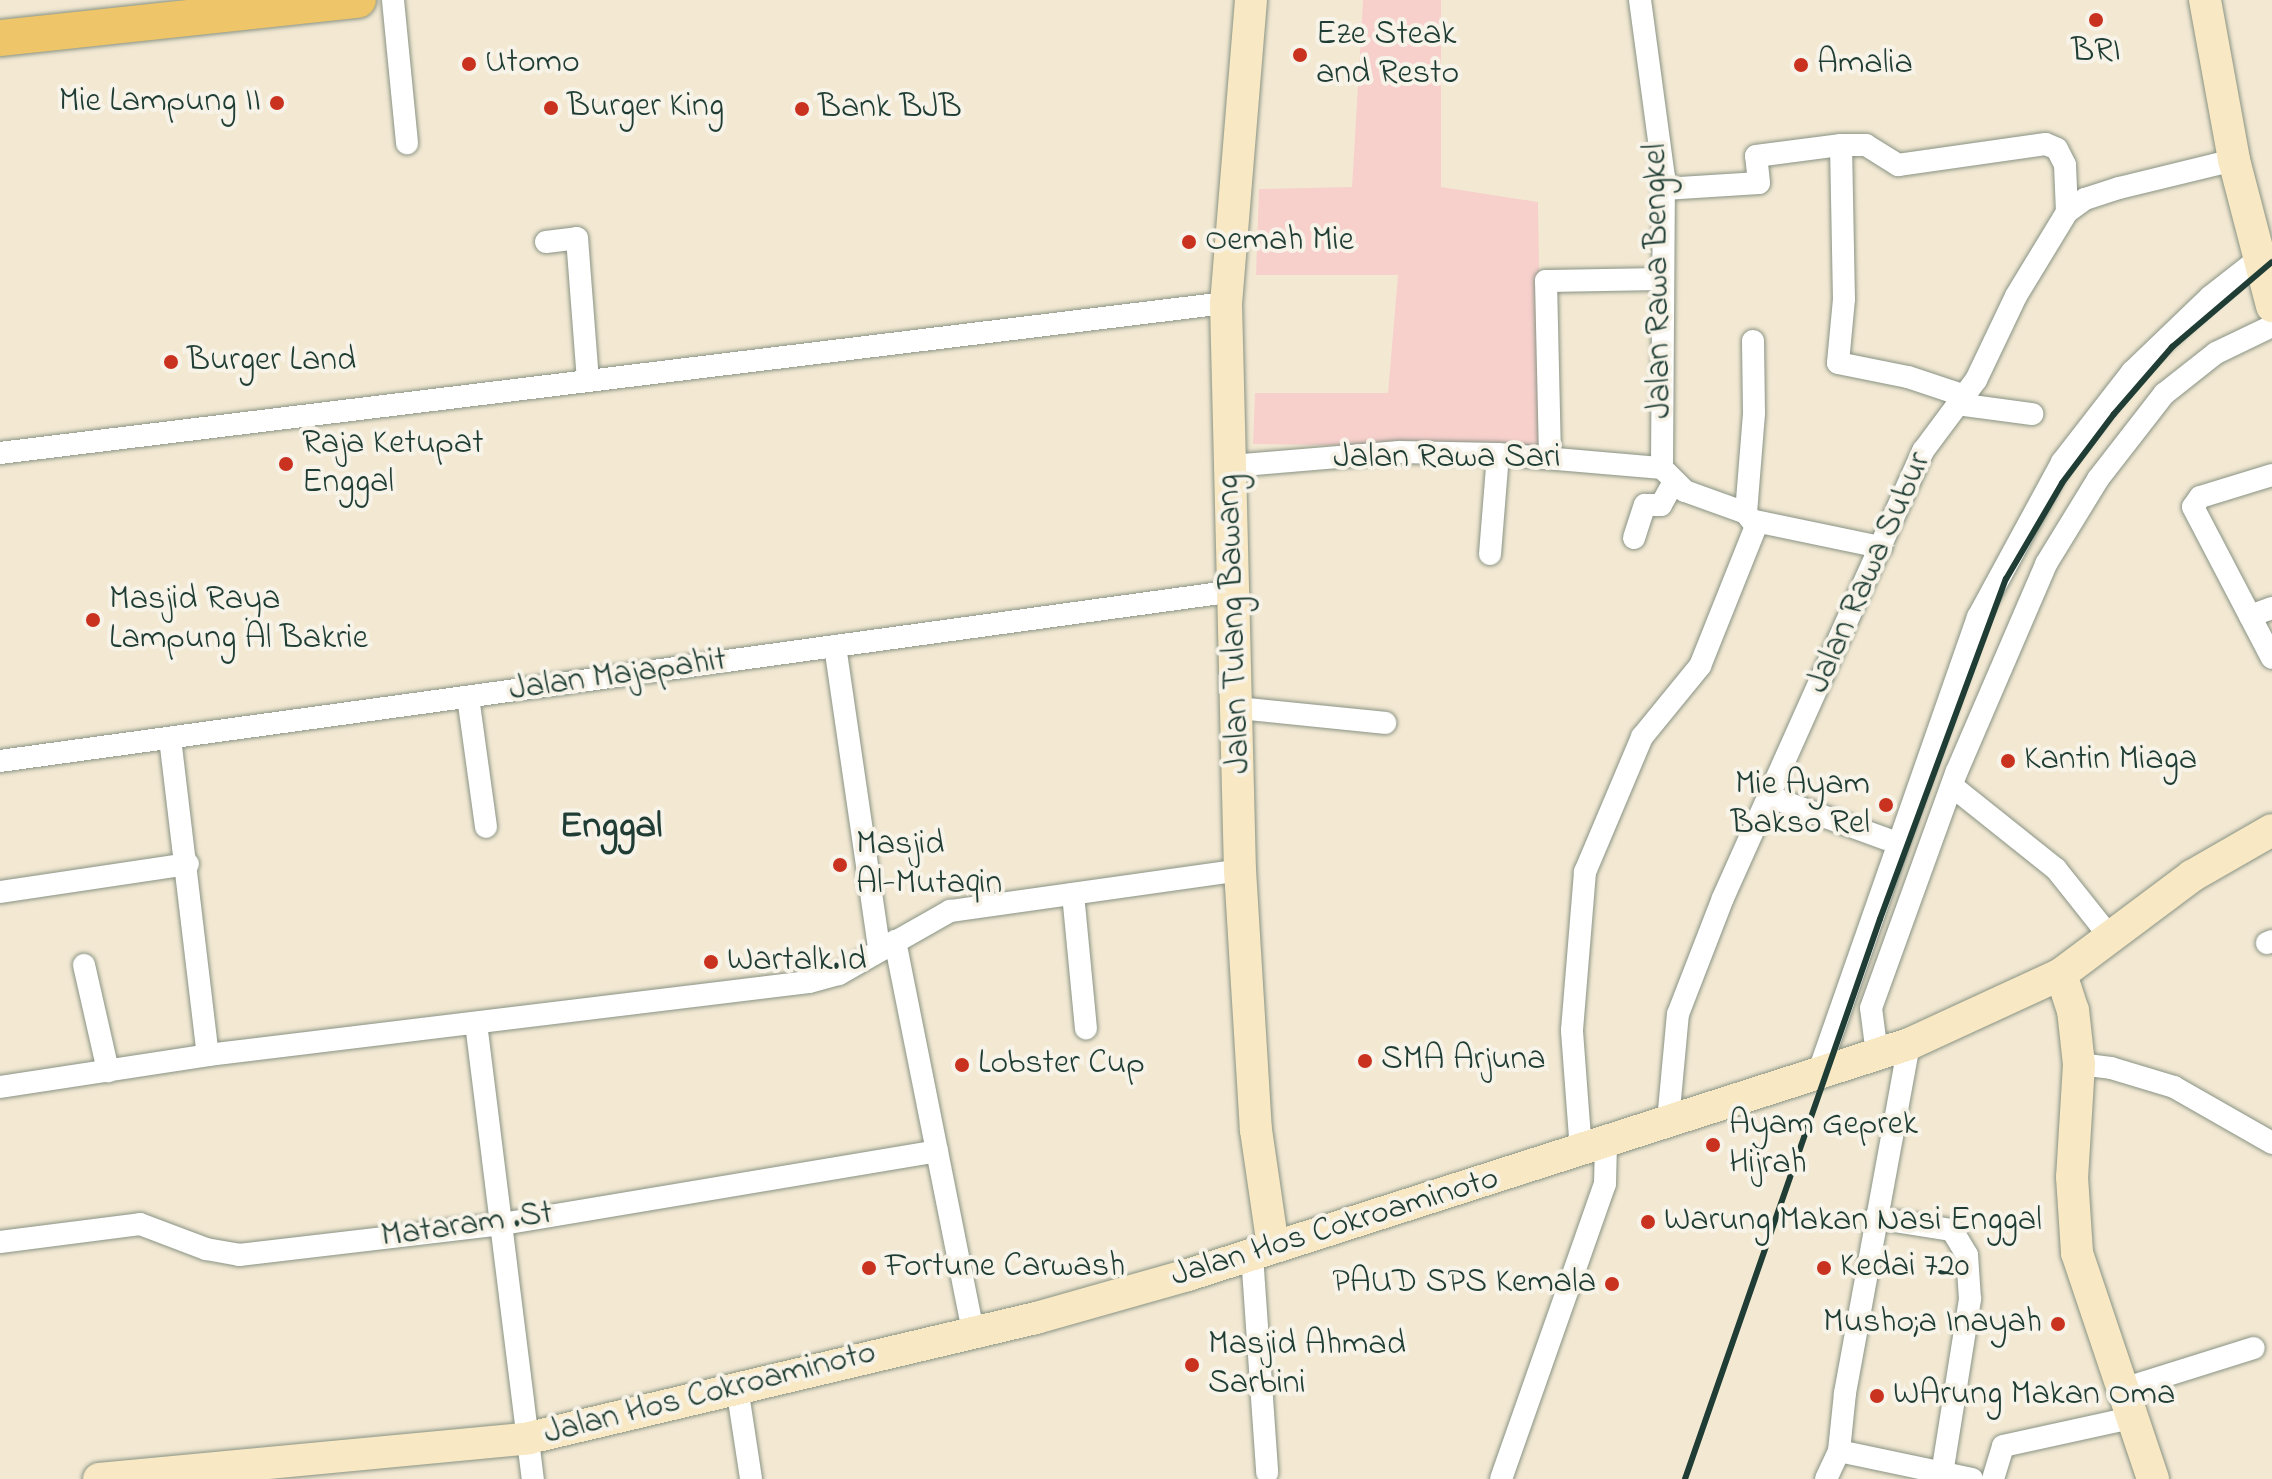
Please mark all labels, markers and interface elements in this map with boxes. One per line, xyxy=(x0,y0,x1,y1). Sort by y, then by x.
marker: BRI xyxy=(2087,11,2105,29)
place label: Eze Steak and Resto xyxy=(1316,15,1459,94)
place label: BRI xyxy=(2071,33,2121,73)
place label: Utomo xyxy=(485,44,580,84)
place label: Amalia xyxy=(1817,45,1913,85)
marker: Eze Steak and Resto xyxy=(1291,46,1309,64)
marker: Utomo xyxy=(460,55,478,73)
marker: Amalia xyxy=(1792,56,1810,74)
place label: Mie Lampung II xyxy=(59,83,261,123)
place label: Burger King xyxy=(567,88,724,128)
place label: Bank BJB xyxy=(818,89,962,129)
marker: Mie Lampung II xyxy=(268,94,286,112)
marker: Burger King xyxy=(542,99,560,117)
marker: Bank BJB xyxy=(793,100,811,118)
street label: Jalan Rawa Bengkel xyxy=(1636,143,1682,419)
place label: Oemah Mie xyxy=(1205,222,1354,262)
marker: Oemah Mie xyxy=(1180,233,1198,251)
place label: Burger Land xyxy=(187,342,356,382)
marker: Burger Land xyxy=(162,353,180,371)
place label: Raja Ketupat Enggal xyxy=(302,424,484,504)
street label: Jalan Rawa Sari xyxy=(1333,439,1561,479)
street label: Jalan Rawa Subur xyxy=(1799,446,1941,700)
marker: Raja Ketupat Enggal xyxy=(277,455,295,473)
street label: Jalan Tulang Bawang xyxy=(1209,474,1261,774)
place label: Masjid Raya Lampung Al Bakrie xyxy=(109,580,368,660)
marker: Masjid Raya Lampung Al Bakrie xyxy=(84,611,102,629)
street label: Jalan Majapahit xyxy=(507,641,729,711)
place label: Kantin Miaga xyxy=(2024,741,2197,781)
marker: Kantin Miaga xyxy=(1999,752,2017,770)
place label: Mie Ayam Bakso Rel xyxy=(1731,765,1870,844)
marker: Mie Ayam Bakso Rel xyxy=(1877,796,1895,814)
district label: Enggal xyxy=(560,805,662,851)
place label: Masjid Al-Mutaqin xyxy=(856,825,1002,904)
marker: Masjid Al-Mutaqin xyxy=(831,856,849,874)
place label: Wartalk.Id xyxy=(727,942,867,982)
marker: Wartalk.Id xyxy=(702,953,720,971)
place label: SMA Arjuna xyxy=(1381,1041,1546,1081)
place label: Lobster Cup xyxy=(978,1045,1145,1085)
marker: SMA Arjuna xyxy=(1356,1052,1374,1070)
marker: Lobster Cup xyxy=(953,1056,971,1074)
place label: Ayam Geprek Hijrah xyxy=(1729,1105,1918,1184)
marker: Ayam Geprek Hijrah xyxy=(1704,1136,1722,1154)
street label: Jalan Hos Cokroaminoto xyxy=(1166,1159,1504,1297)
street label: Mataram .St xyxy=(379,1194,555,1258)
place label: Warung Makan Nasi Enggal xyxy=(1664,1202,2042,1242)
marker: Warung Makan Nasi Enggal xyxy=(1639,1213,1657,1231)
place label: Fortune Carwash xyxy=(885,1248,1125,1288)
place label: Kedai 720 xyxy=(1840,1248,1969,1288)
marker: Fortune Carwash xyxy=(860,1259,878,1277)
marker: Kedai 720 xyxy=(1815,1259,1833,1277)
place label: PAUD SPS Kemala xyxy=(1332,1264,1596,1304)
marker: PAUD SPS Kemala xyxy=(1603,1275,1621,1293)
place label: Musho;a Inayah xyxy=(1823,1304,2042,1344)
marker: Musho;a Inayah xyxy=(2049,1315,2067,1333)
place label: Masjid Ahmad Sarbini xyxy=(1208,1325,1406,1404)
street label: Jalan Hos Cokroaminoto xyxy=(540,1333,880,1455)
marker: Masjid Ahmad Sarbini xyxy=(1183,1356,1201,1374)
place label: WArung Makan Oma xyxy=(1893,1376,2175,1416)
marker: WArung Makan Oma xyxy=(1868,1387,1886,1405)

